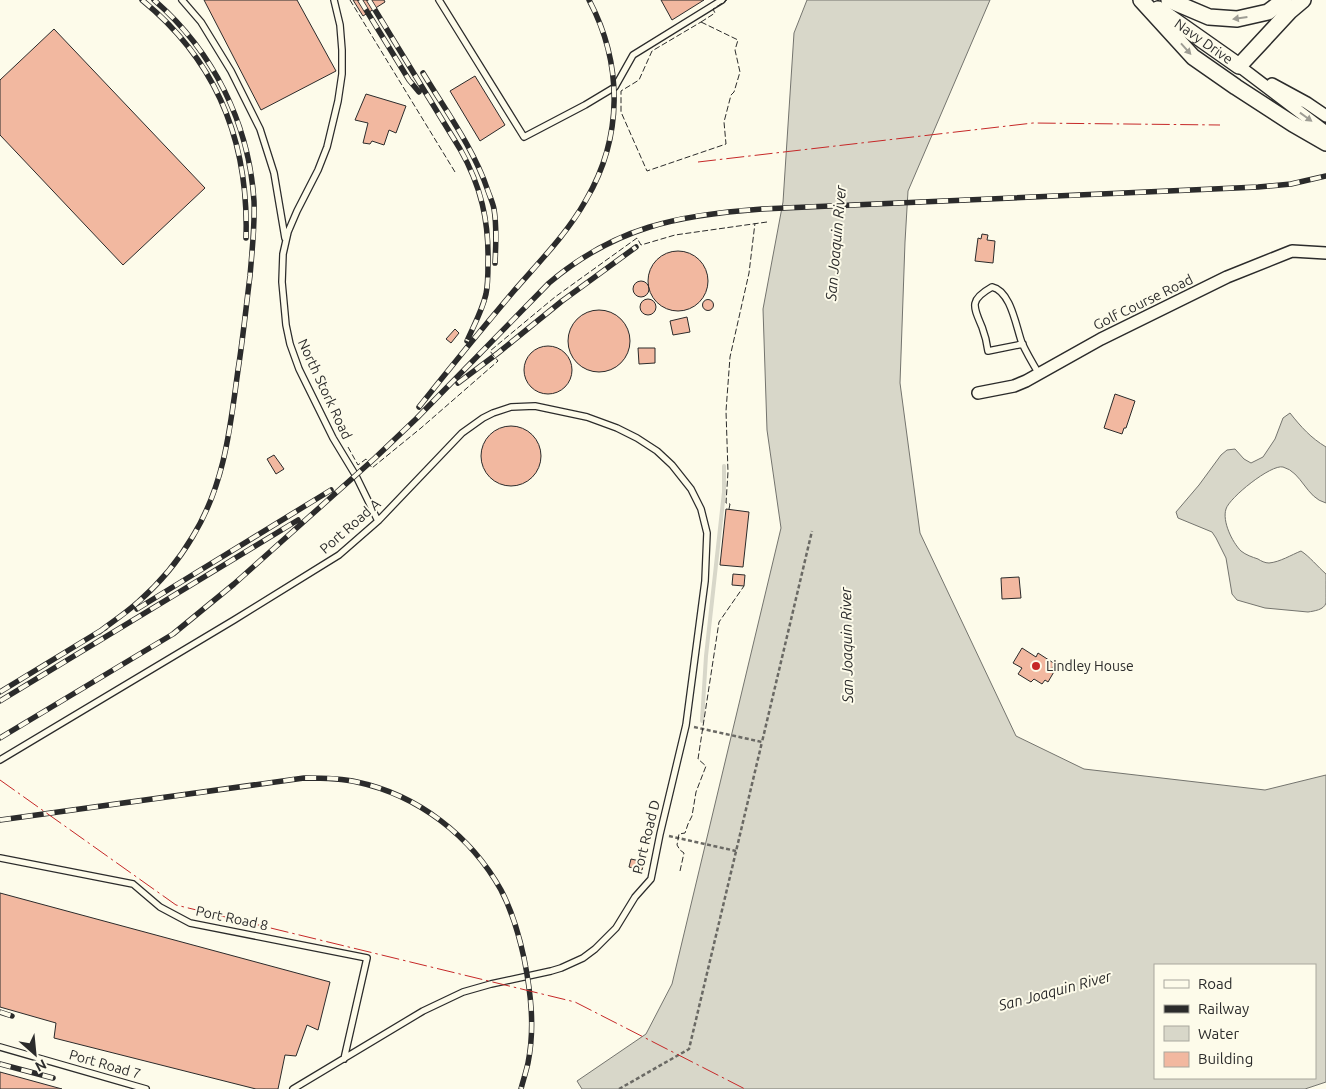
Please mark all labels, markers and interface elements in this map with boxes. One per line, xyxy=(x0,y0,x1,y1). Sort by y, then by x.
one-way arrow xyxy=(1232,14,1248,22)
street label: Navy Drive xyxy=(1172,15,1236,67)
one-way arrow xyxy=(1180,43,1192,55)
one-way arrow xyxy=(1299,112,1313,122)
water label: San Joaquin River xyxy=(822,183,849,302)
street label: Golf Course Road xyxy=(1090,271,1196,333)
street label: North Stork Road xyxy=(295,336,355,442)
street label: Port Road A xyxy=(316,495,384,557)
water label: San Joaquin River xyxy=(837,586,856,704)
place label: Lindley House xyxy=(1046,658,1134,674)
marker: Lindley House xyxy=(1030,660,1042,672)
street label: Port Road D xyxy=(629,798,663,876)
street label: Port Road 8 xyxy=(194,903,270,934)
legend xyxy=(1154,964,1316,1079)
water label: San Joaquin River xyxy=(996,967,1114,1014)
text: Road xyxy=(1198,975,1233,992)
text: Railway xyxy=(1198,1000,1249,1017)
text: Water xyxy=(1198,1025,1239,1042)
north arrow xyxy=(10,1029,60,1079)
street label: Port Road 7 xyxy=(67,1046,143,1082)
text: Building xyxy=(1198,1050,1253,1067)
text: N xyxy=(33,1056,49,1075)

